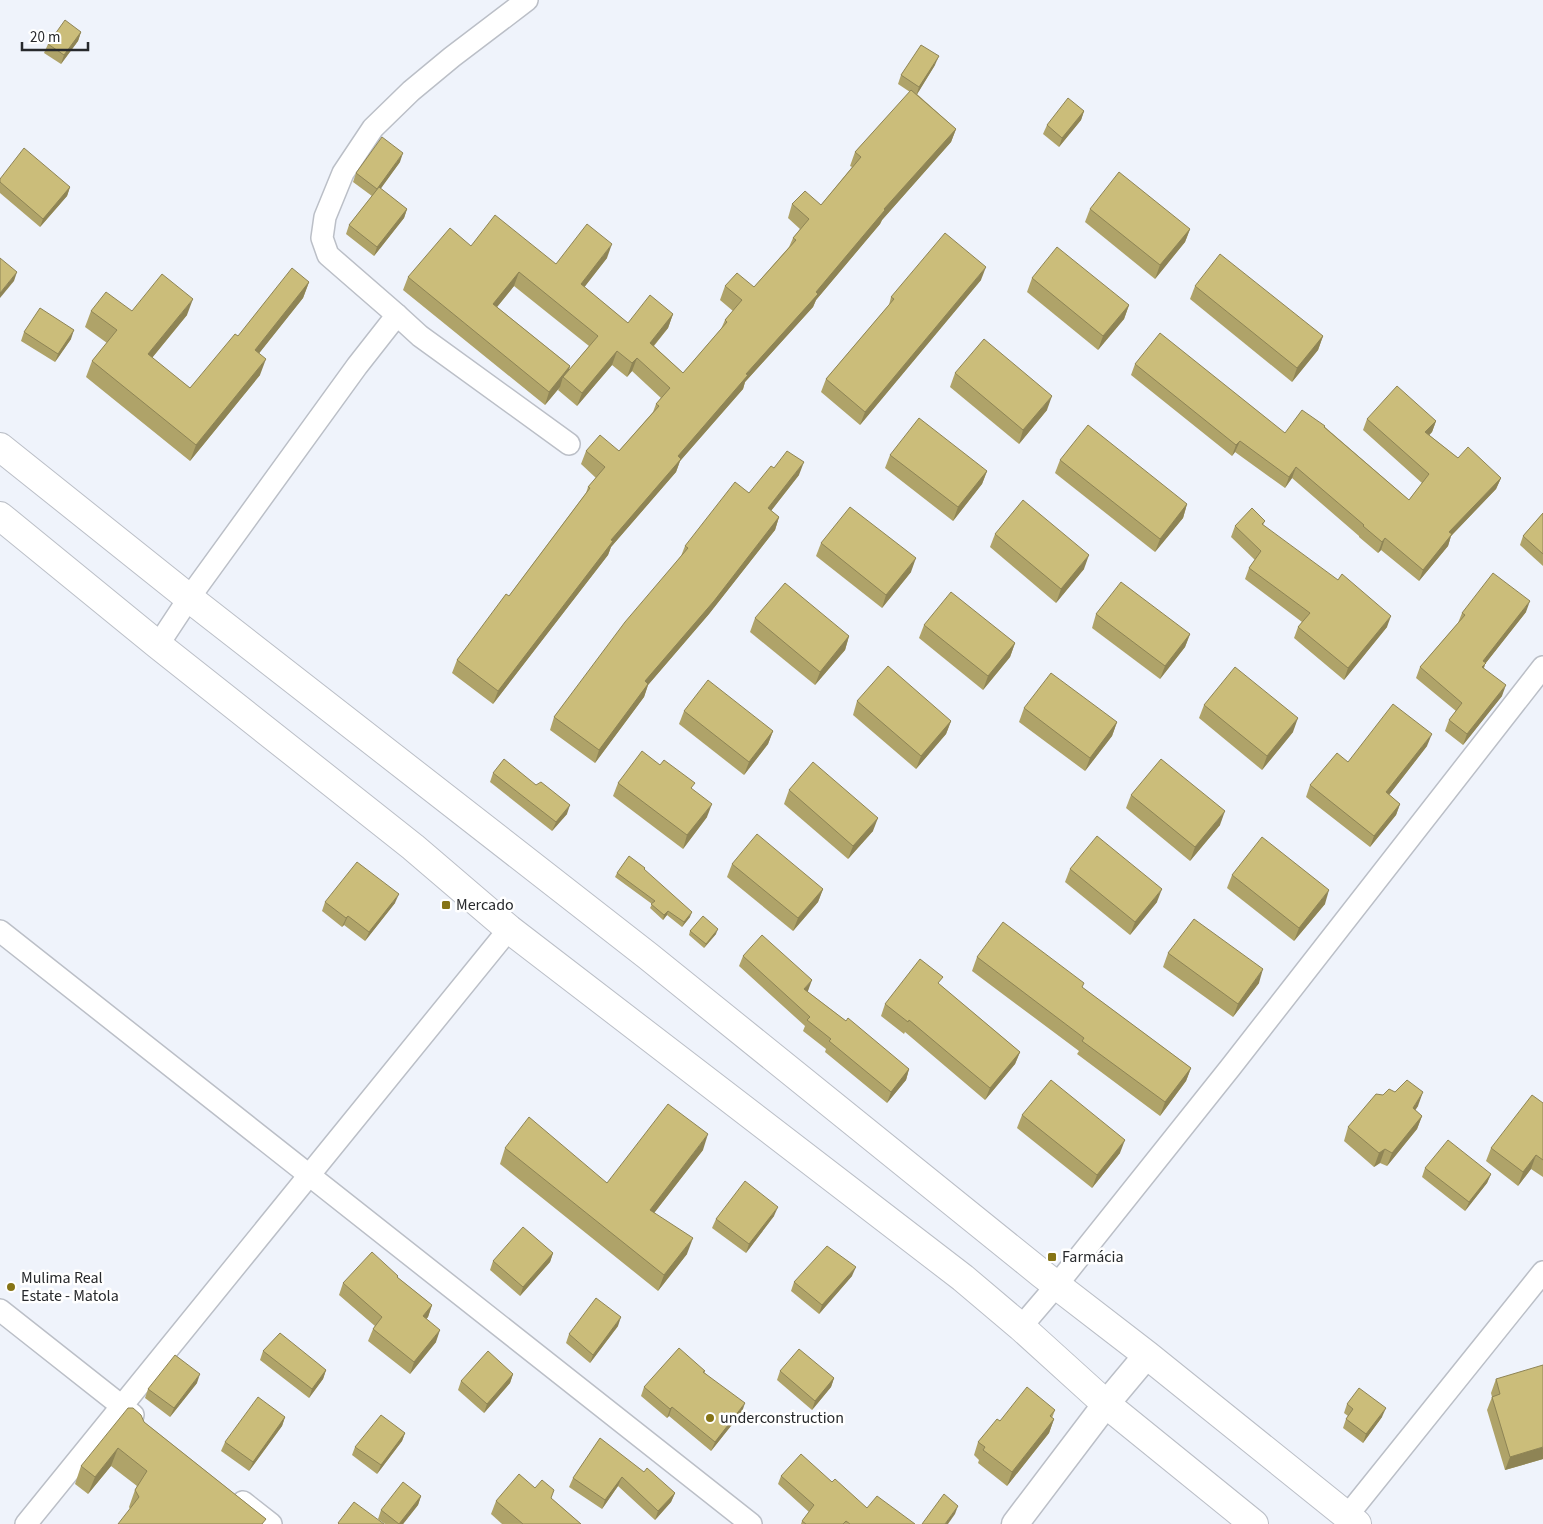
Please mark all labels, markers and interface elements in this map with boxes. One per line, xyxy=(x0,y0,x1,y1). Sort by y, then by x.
scale bar xyxy=(22,20,89,52)
text: 20 m xyxy=(30,27,60,48)
place label: Mercado xyxy=(456,894,514,916)
marker: Mercado xyxy=(440,899,452,911)
place label: Farmácia xyxy=(1062,1246,1124,1268)
marker: Farmácia xyxy=(1046,1251,1058,1263)
place label: Mulima Real Estate - Matola xyxy=(21,1267,119,1307)
marker: Mulima Real Estate - Matola xyxy=(5,1281,17,1293)
place label: underconstruction xyxy=(720,1407,844,1429)
marker: underconstruction xyxy=(704,1412,716,1424)

